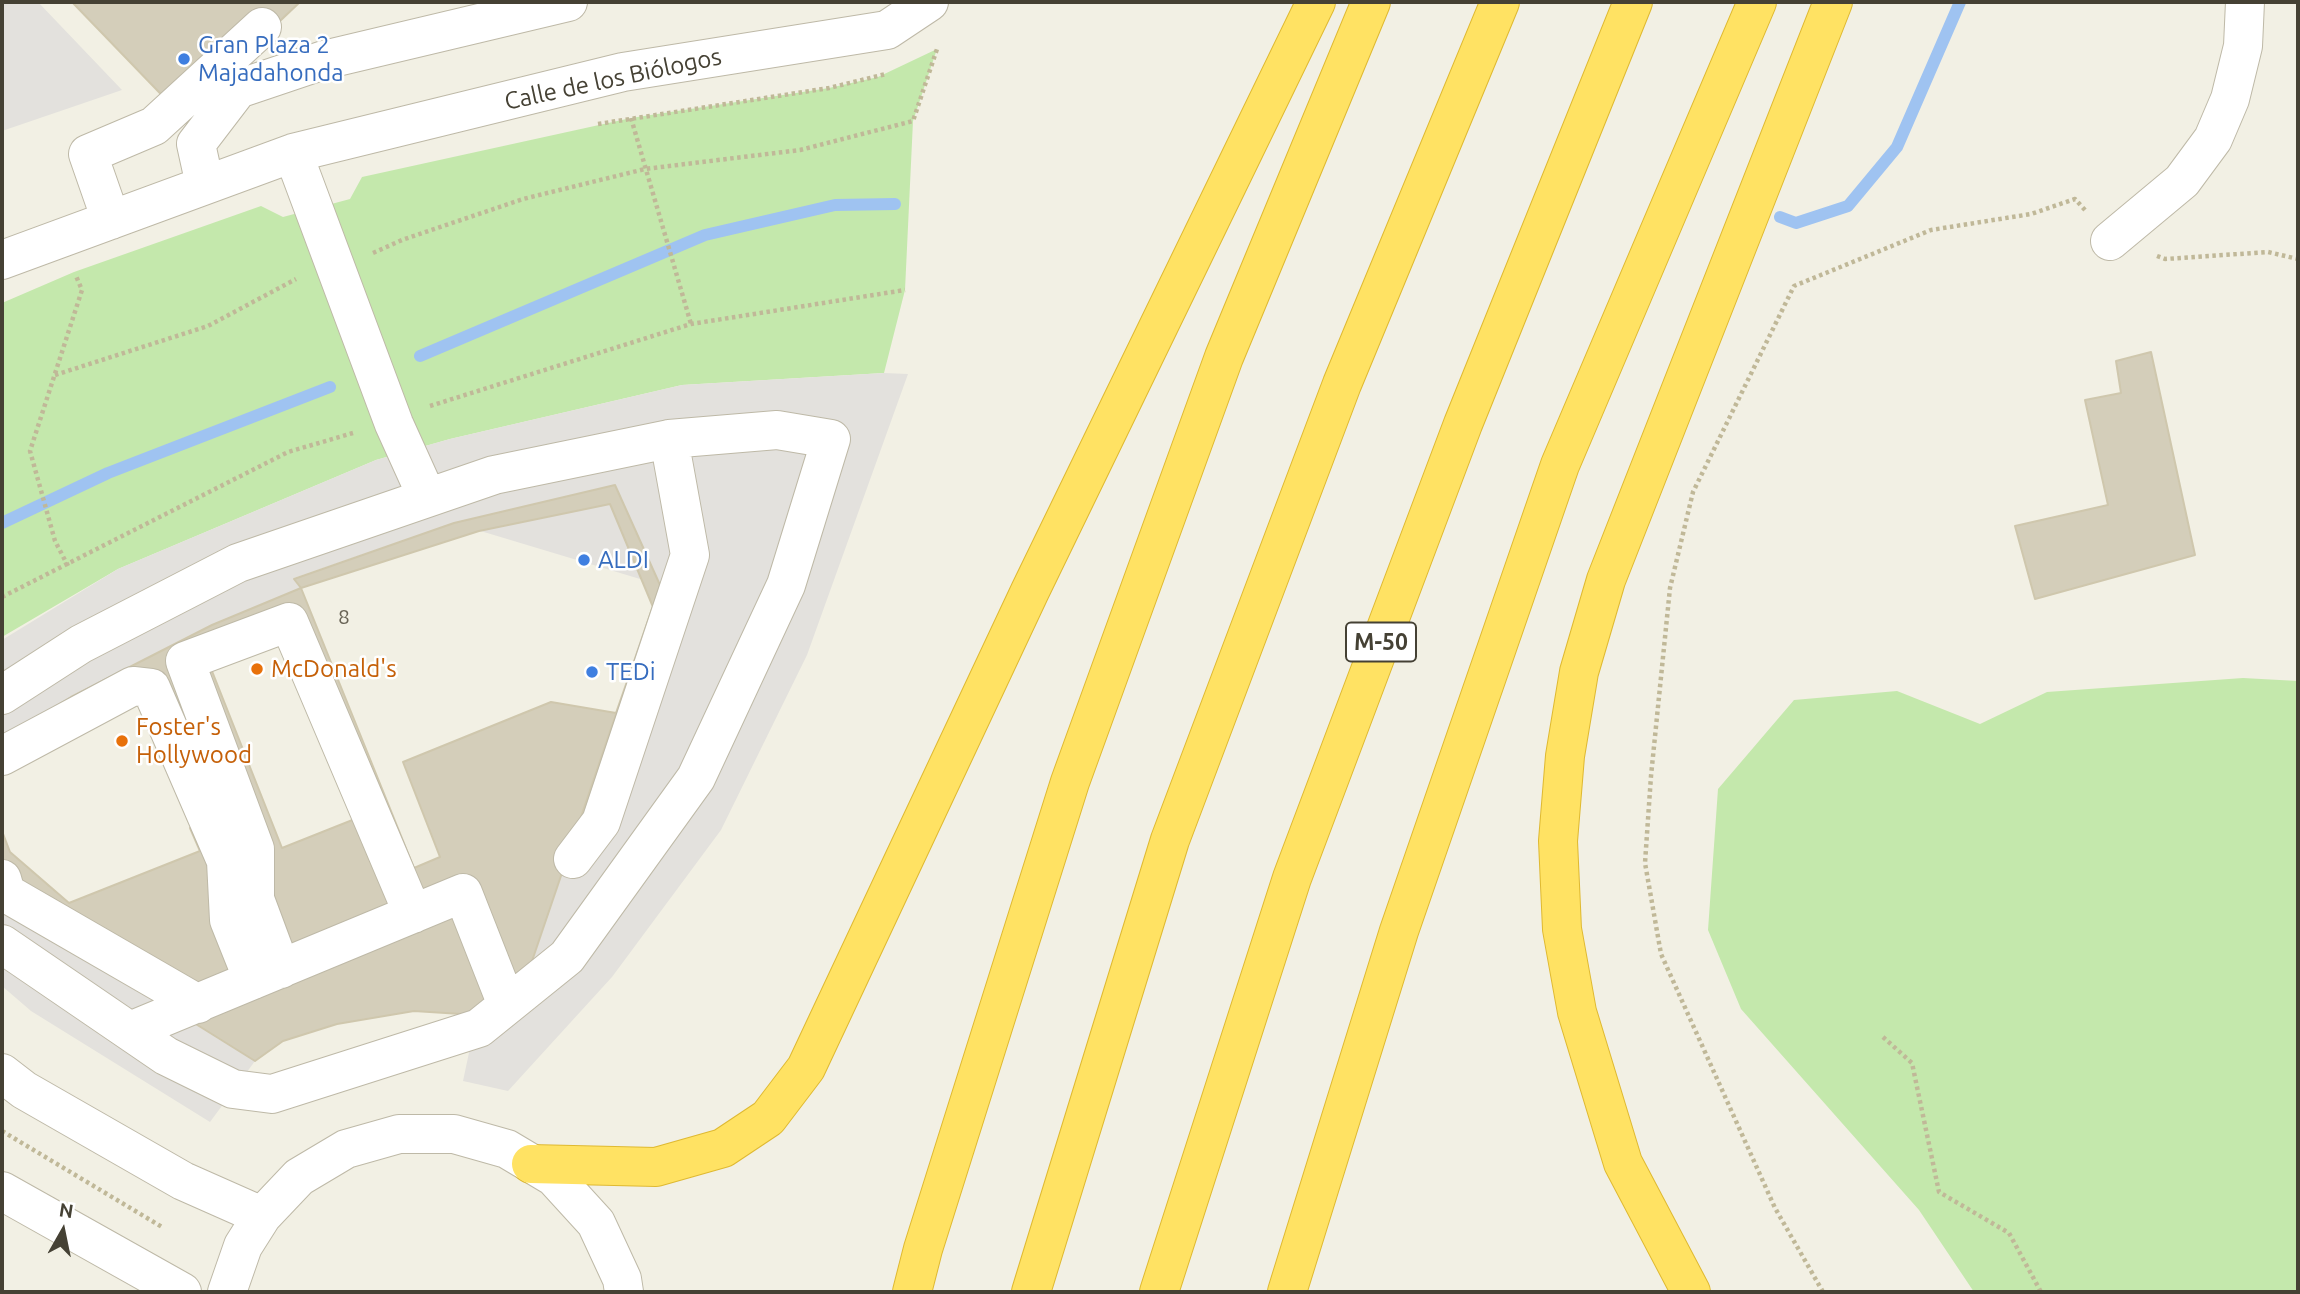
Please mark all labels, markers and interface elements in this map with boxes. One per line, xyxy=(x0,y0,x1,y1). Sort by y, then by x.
place label: Gran Plaza 2 Majadahonda xyxy=(198,31,344,87)
street label: Calle de los Biólogos xyxy=(502,42,724,116)
marker: Gran Plaza 2 Majadahonda xyxy=(176,51,192,67)
place label: ALDI xyxy=(598,546,649,574)
marker: ALDI xyxy=(576,552,592,568)
house number: 8 xyxy=(338,604,350,630)
road number: M-50 xyxy=(1346,622,1416,662)
place label: McDonald's xyxy=(271,655,397,683)
place label: TEDi xyxy=(606,658,656,686)
marker: McDonald's xyxy=(249,661,265,677)
marker: TEDi xyxy=(584,664,600,680)
place label: Foster's Hollywood xyxy=(136,713,252,769)
marker: Foster's Hollywood xyxy=(114,733,130,749)
north arrow xyxy=(28,1196,98,1266)
text: N xyxy=(58,1198,75,1222)

